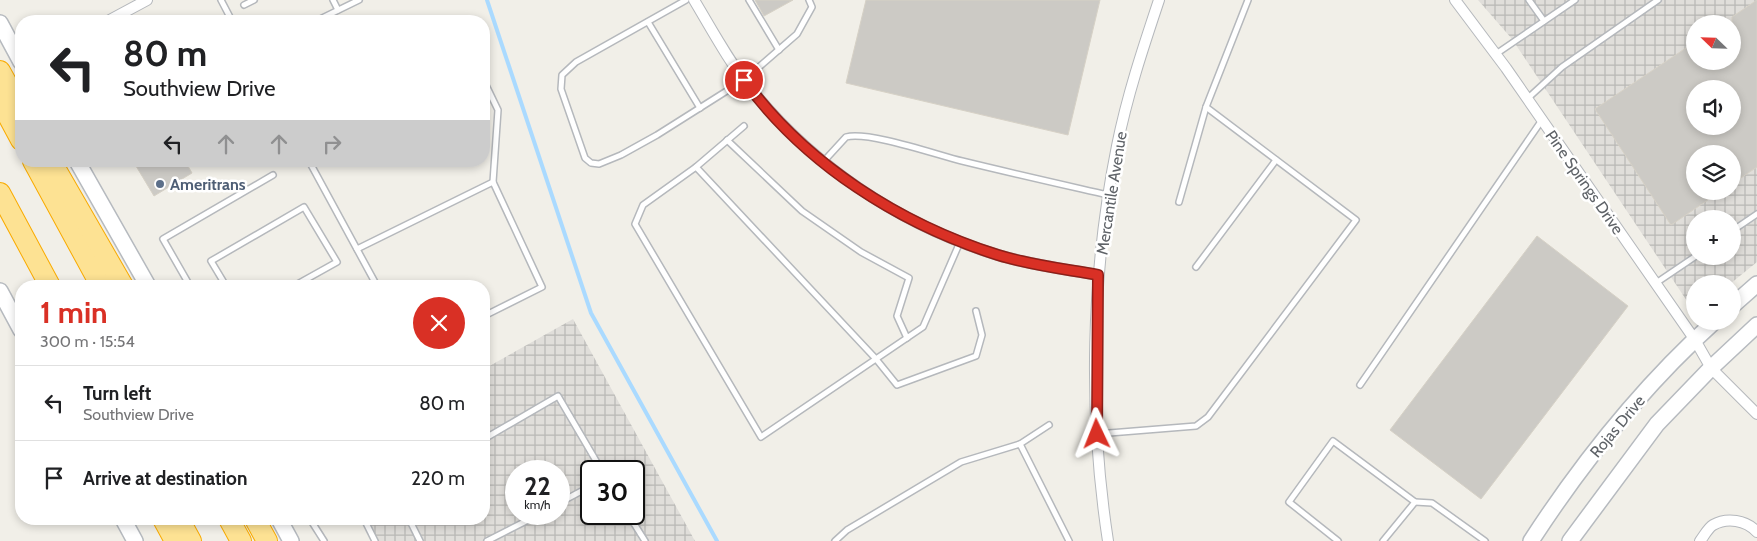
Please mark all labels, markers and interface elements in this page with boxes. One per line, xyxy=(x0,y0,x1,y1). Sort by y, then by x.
north arrow xyxy=(1686,15,1741,70)
map controls xyxy=(1686,15,1741,330)
text: 80 m xyxy=(123,32,207,75)
icon: left xyxy=(40,35,105,100)
pin xyxy=(723,59,765,101)
icon: arrive xyxy=(730,66,758,94)
text: Southview Drive xyxy=(123,75,276,102)
button: sound xyxy=(1686,80,1741,135)
street label: Pine Springs Drive xyxy=(1542,127,1628,238)
icon: left xyxy=(159,130,187,158)
icon: ahead xyxy=(212,130,240,158)
icon: ahead xyxy=(265,130,293,158)
icon: right xyxy=(318,130,346,158)
street label: Mercantile Avenue xyxy=(1092,130,1131,256)
button: layers xyxy=(1686,145,1741,200)
place label: Ameritrans xyxy=(170,175,246,194)
marker: Ameritrans xyxy=(154,178,166,190)
button: + xyxy=(1686,210,1741,265)
button: − xyxy=(1686,275,1741,330)
text: 1 min xyxy=(40,294,108,331)
button: close xyxy=(413,297,465,349)
text: 300 m · 15:54 xyxy=(40,332,135,351)
text: Turn left xyxy=(83,382,151,405)
icon: left xyxy=(40,389,68,417)
street label: Rojas Drive xyxy=(1586,391,1649,461)
text: 80 m xyxy=(419,392,465,415)
text: Southview Drive xyxy=(83,405,194,424)
position arrow xyxy=(1070,407,1122,459)
speed limit sign: 30 xyxy=(580,460,645,525)
icon: arrive xyxy=(40,464,68,492)
text: Arrive at destination xyxy=(83,467,247,490)
text: 220 m xyxy=(411,467,465,490)
text: 22 xyxy=(524,471,551,501)
text: km/h xyxy=(524,497,551,512)

